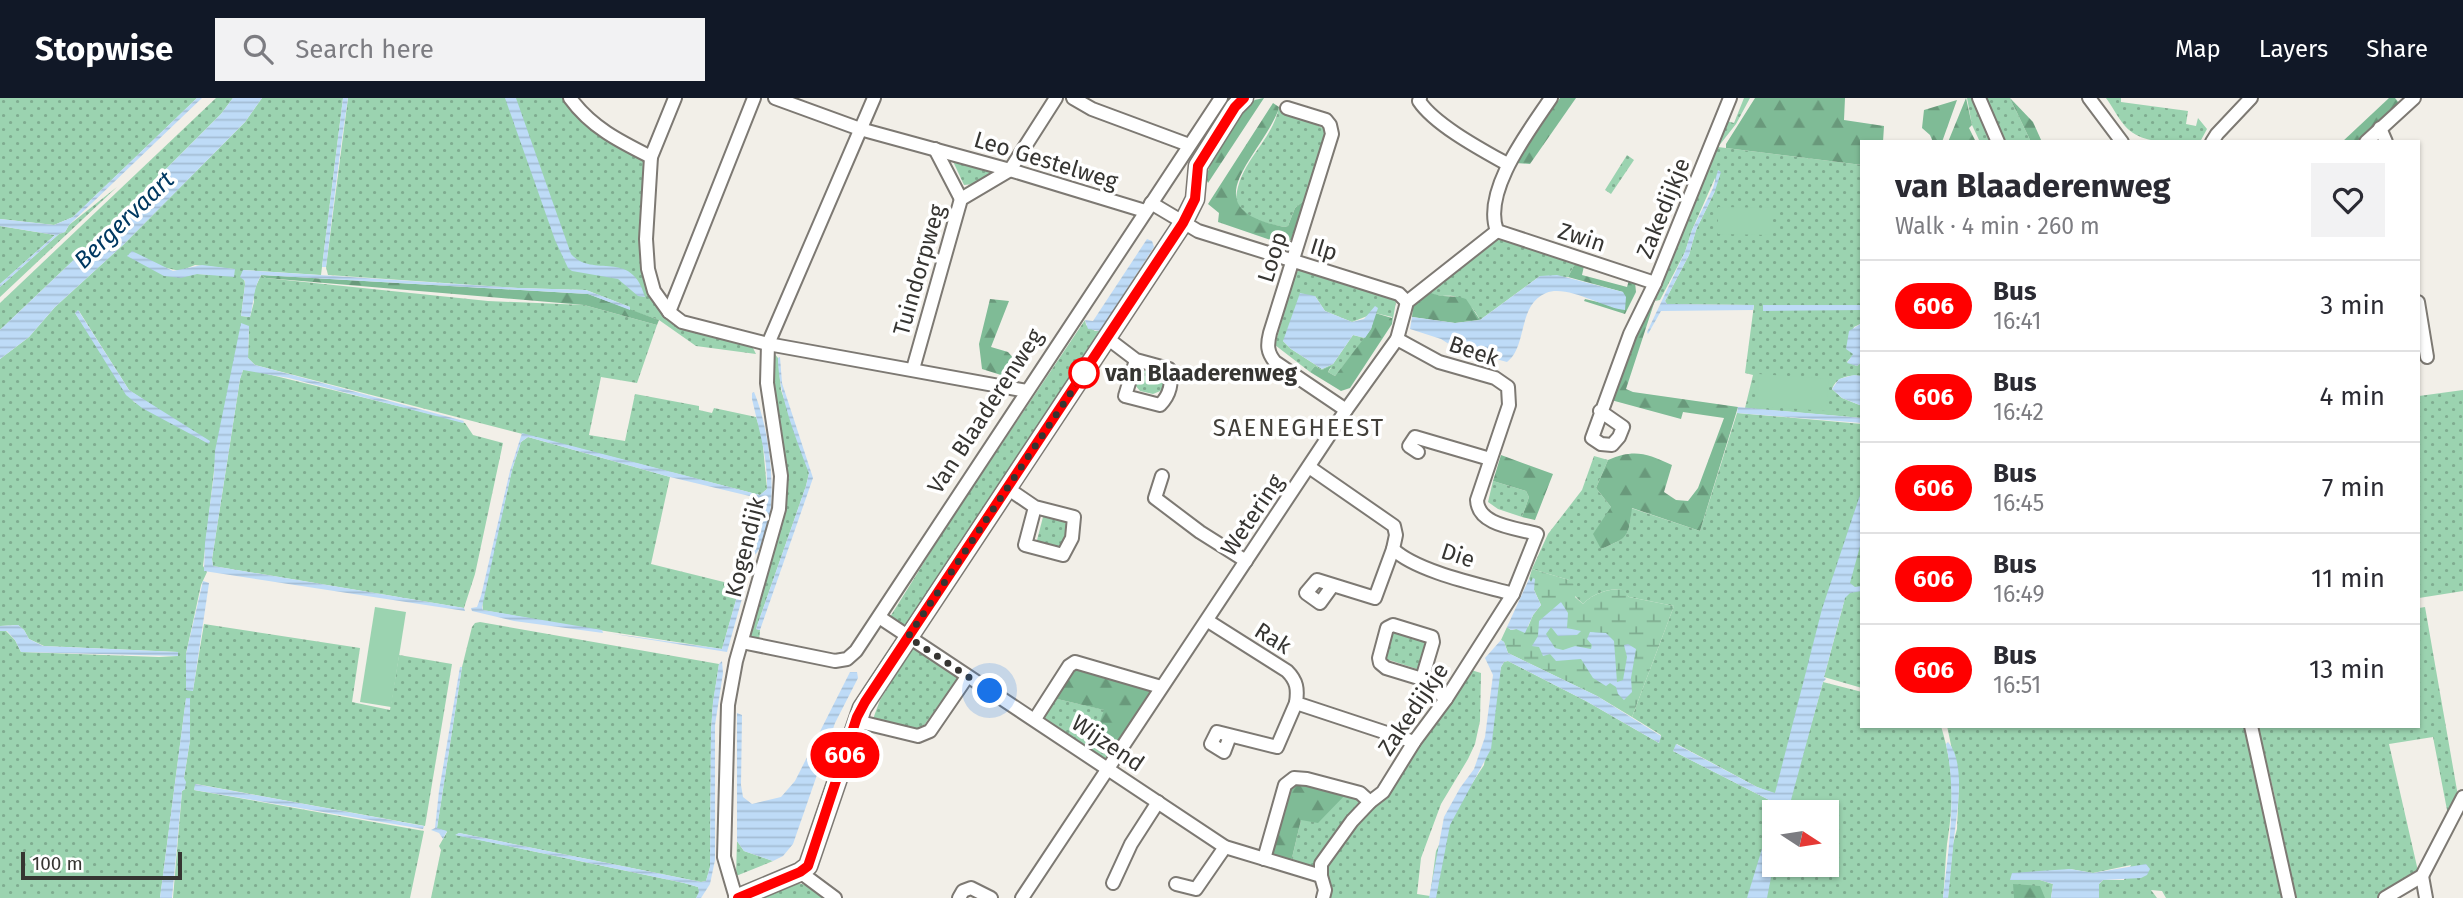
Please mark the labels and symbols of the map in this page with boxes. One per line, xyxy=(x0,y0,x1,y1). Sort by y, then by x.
street label: Leo Gestelweg xyxy=(971,125,1121,195)
street label: Zakedijkje xyxy=(1630,154,1696,262)
water label: Bergervaart xyxy=(68,165,180,274)
street label: Tuindorpweg xyxy=(887,201,951,339)
street label: Zwin xyxy=(1555,216,1609,258)
street label: Loop xyxy=(1251,228,1293,286)
street label: Ilp xyxy=(1307,232,1341,266)
street label: Van Blaaderenweg xyxy=(921,323,1049,499)
street label: Beek xyxy=(1445,329,1503,373)
marker: van Blaaderenweg xyxy=(1069,358,1099,388)
place label: van Blaaderenweg xyxy=(1104,359,1298,387)
district label: SAENEGHEEST xyxy=(1213,414,1385,442)
street label: Wetering xyxy=(1215,469,1290,561)
street label: Kogendijk xyxy=(719,494,771,600)
street label: Die xyxy=(1438,536,1478,574)
street label: Rak xyxy=(1249,616,1297,660)
street label: Zakedijkje xyxy=(1372,657,1454,761)
your location xyxy=(972,673,1007,708)
street label: Wijzend xyxy=(1066,709,1150,777)
line badge: 606 xyxy=(805,732,885,778)
north arrow xyxy=(1762,800,1839,877)
scale bar xyxy=(21,849,182,881)

